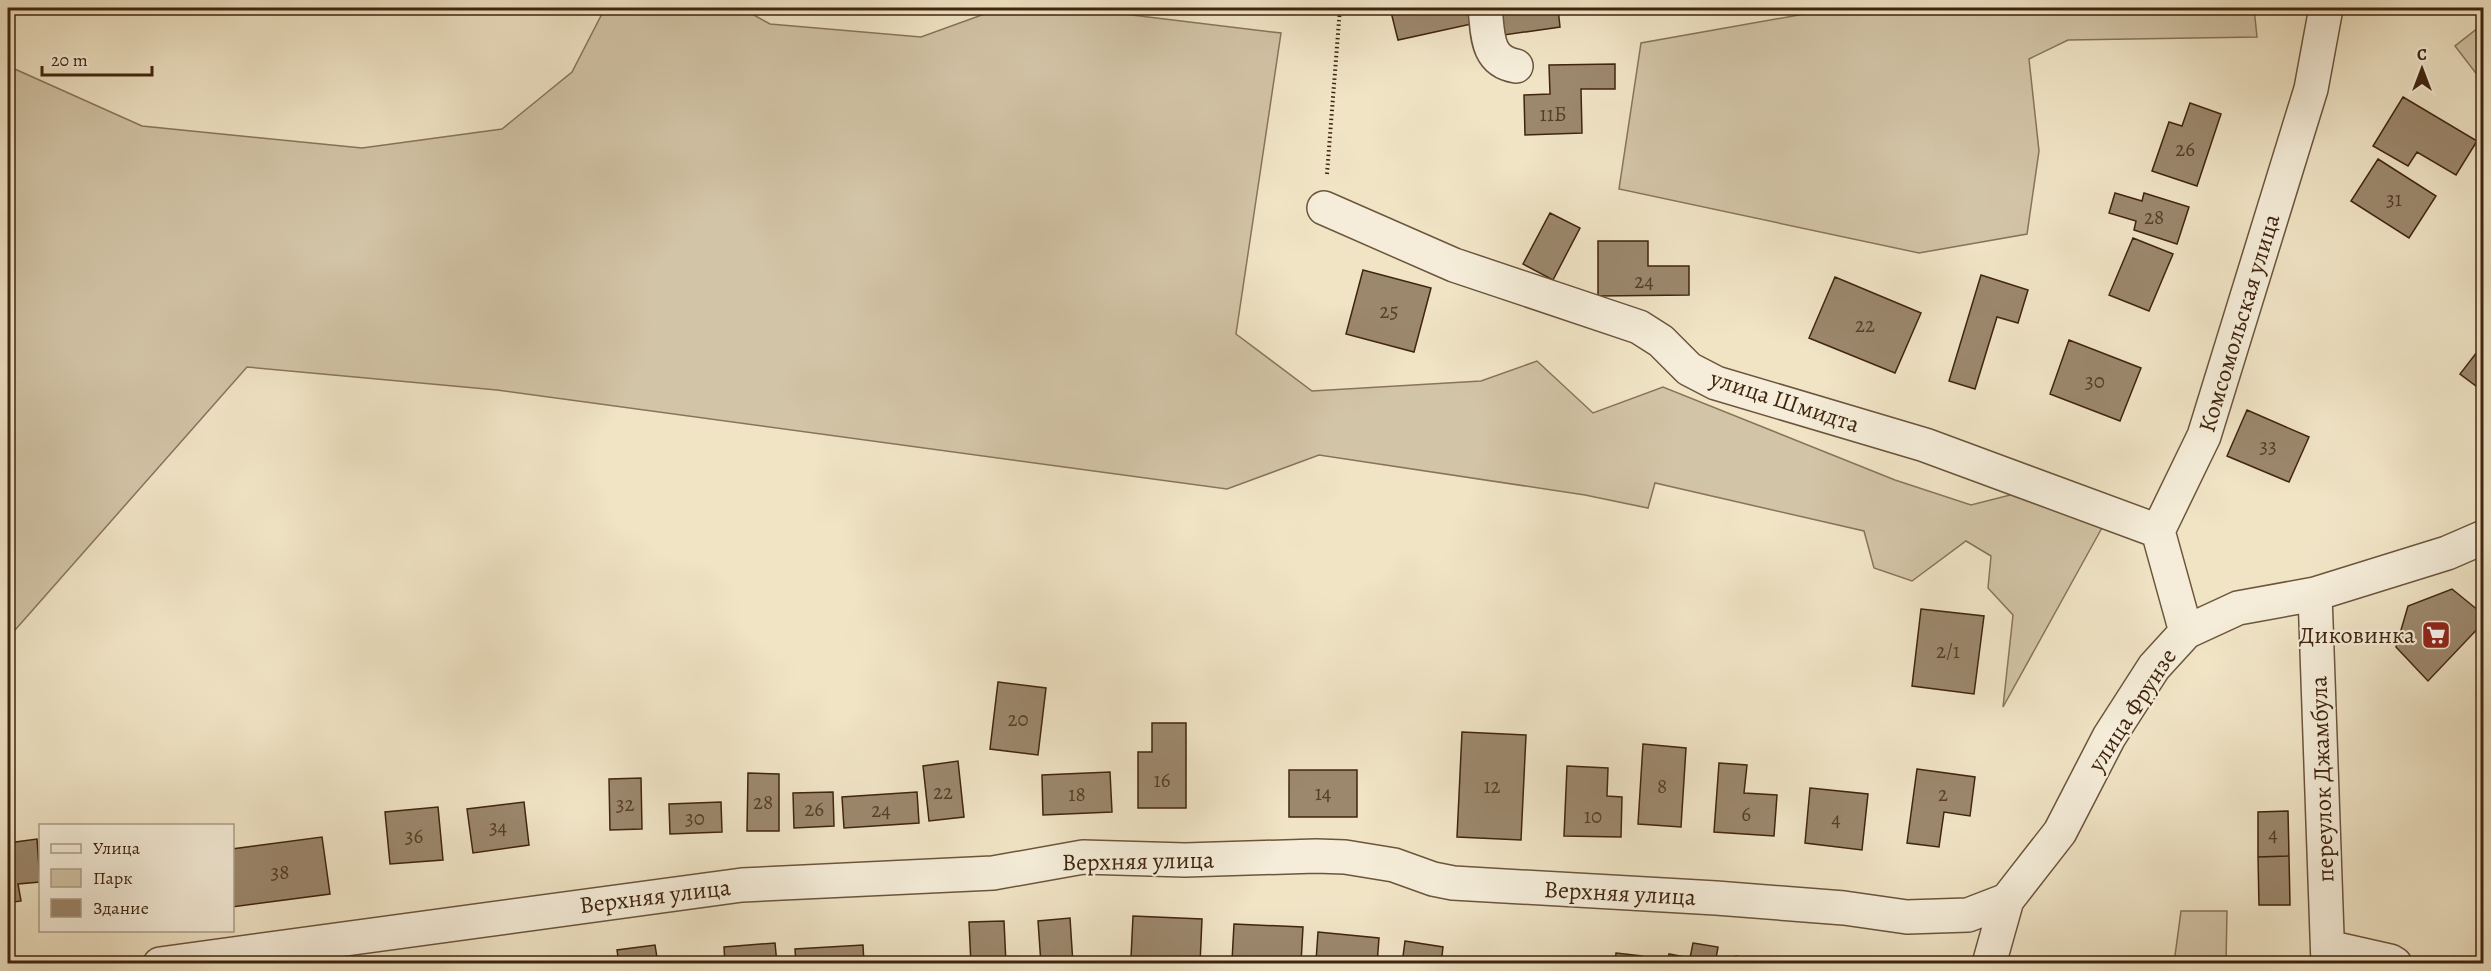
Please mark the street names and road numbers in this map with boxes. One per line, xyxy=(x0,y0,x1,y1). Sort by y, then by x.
street label: Комсомольская улица xyxy=(2191,210,2287,436)
street label: улица Шмидта xyxy=(1705,362,1864,440)
street label: улица Фрунзе xyxy=(2080,642,2184,779)
street label: переулок Джамбула xyxy=(2302,675,2342,883)
street label: Верхняя улица xyxy=(1062,844,1214,878)
street label: Верхняя улица xyxy=(578,871,732,921)
street label: Верхняя улица xyxy=(1543,873,1697,913)

